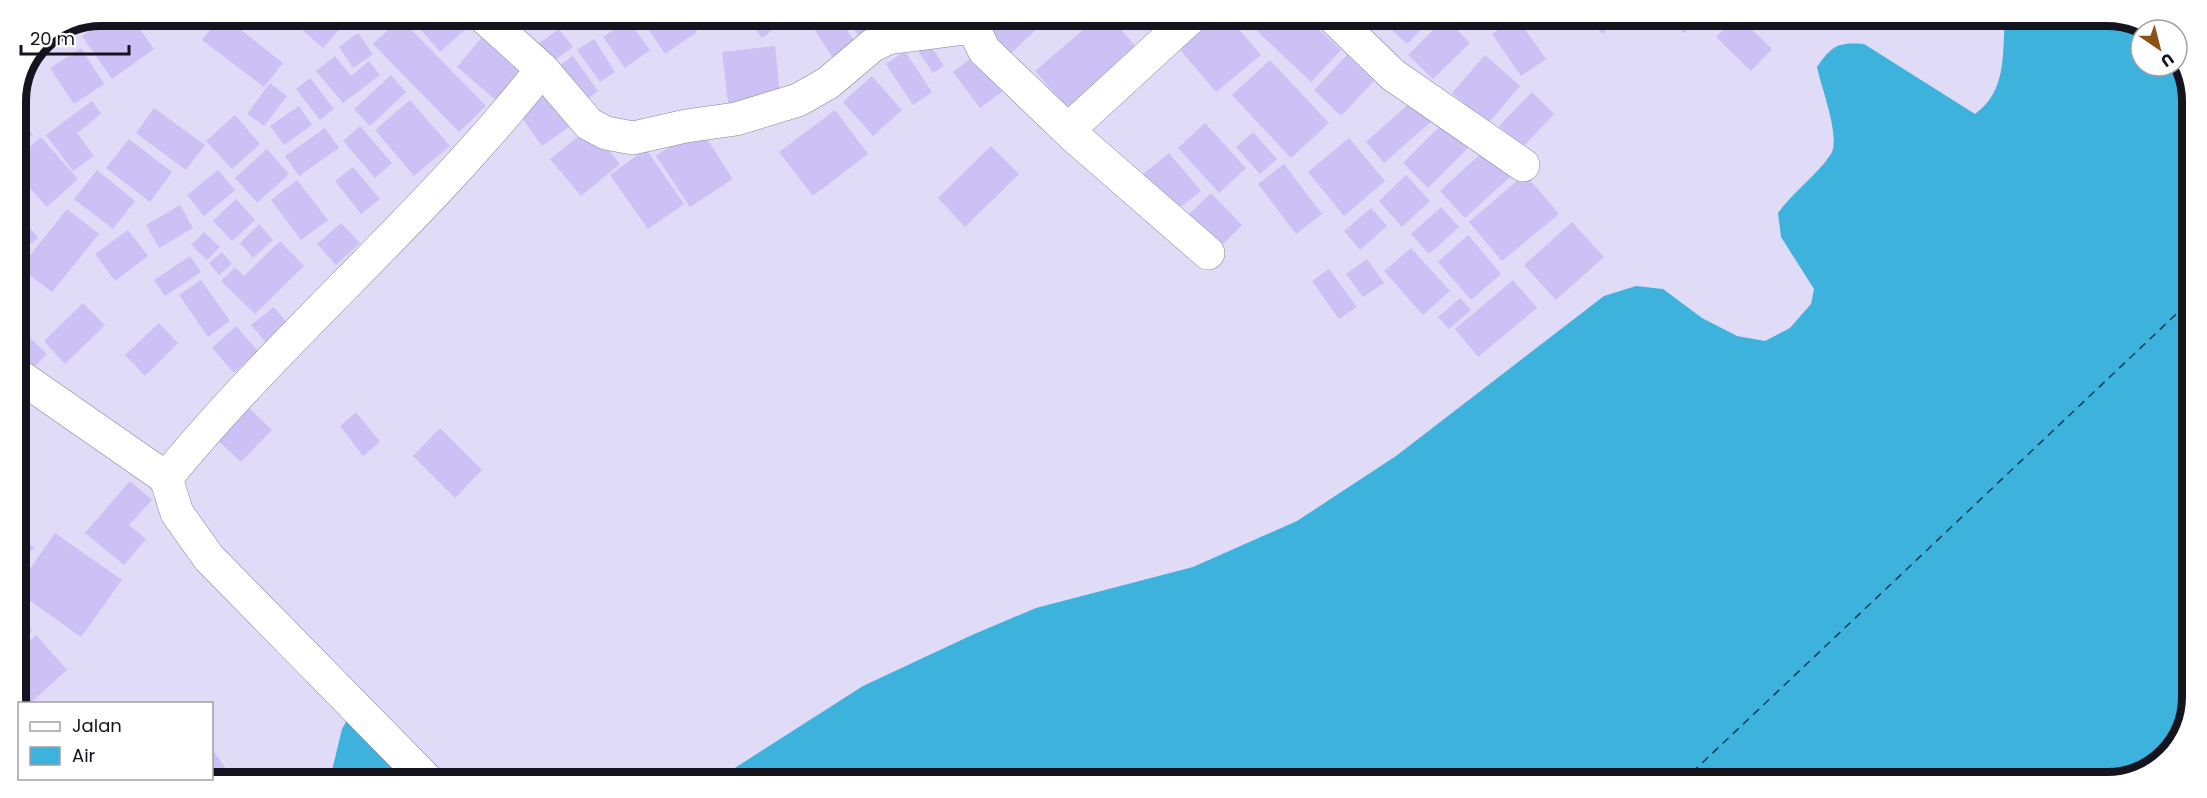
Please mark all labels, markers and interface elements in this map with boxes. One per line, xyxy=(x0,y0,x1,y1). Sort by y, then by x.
scale bar xyxy=(21,18,129,56)
north arrow xyxy=(2129,18,2189,78)
text: 20 m xyxy=(30,26,75,51)
text: U xyxy=(2156,47,2179,73)
legend xyxy=(18,702,213,780)
text: Jalan xyxy=(72,713,122,738)
text: Air xyxy=(72,743,96,768)

